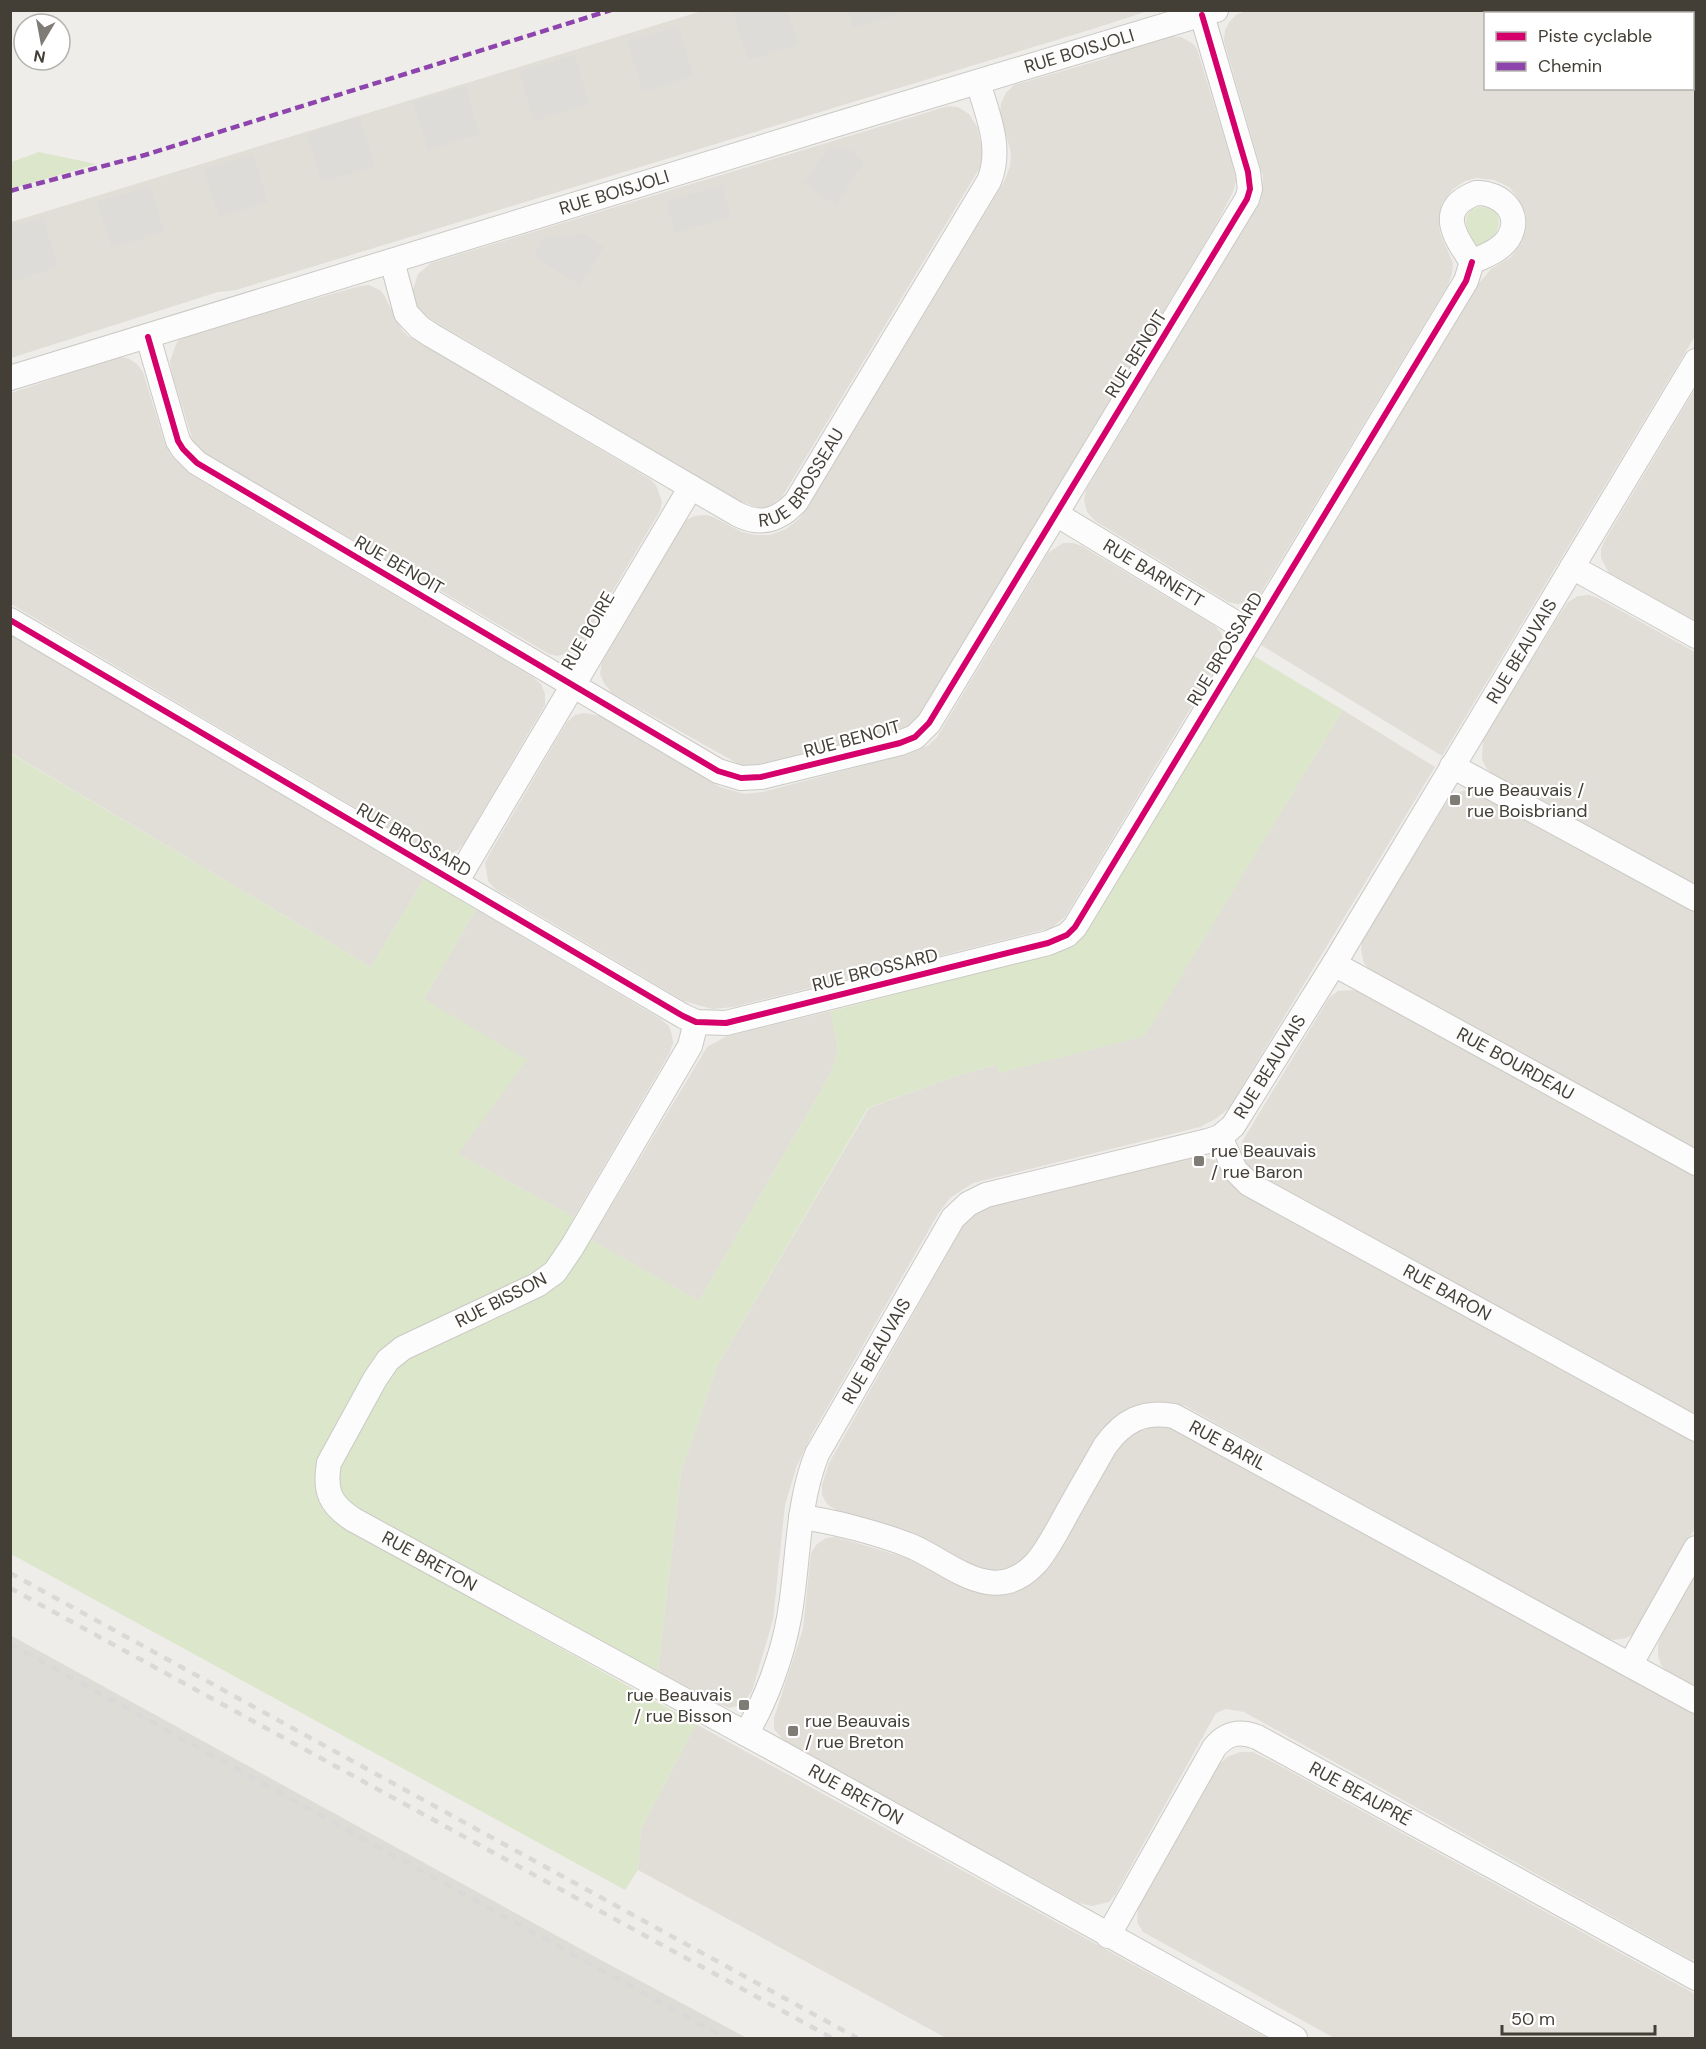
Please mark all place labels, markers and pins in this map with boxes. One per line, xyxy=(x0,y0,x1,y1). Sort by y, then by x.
place label: rue Beauvais / rue Boisbriand xyxy=(1467,778,1588,823)
marker: rue Beauvais / rue Boisbriand xyxy=(1448,793,1462,807)
place label: rue Beauvais / rue Baron xyxy=(1211,1139,1316,1184)
marker: rue Beauvais / rue Baron xyxy=(1192,1154,1206,1168)
place label: rue Beauvais / rue Bisson xyxy=(627,1683,732,1728)
marker: rue Beauvais / rue Bisson xyxy=(737,1698,751,1712)
place label: rue Beauvais / rue Breton xyxy=(805,1709,910,1754)
marker: rue Beauvais / rue Breton xyxy=(786,1724,800,1738)

